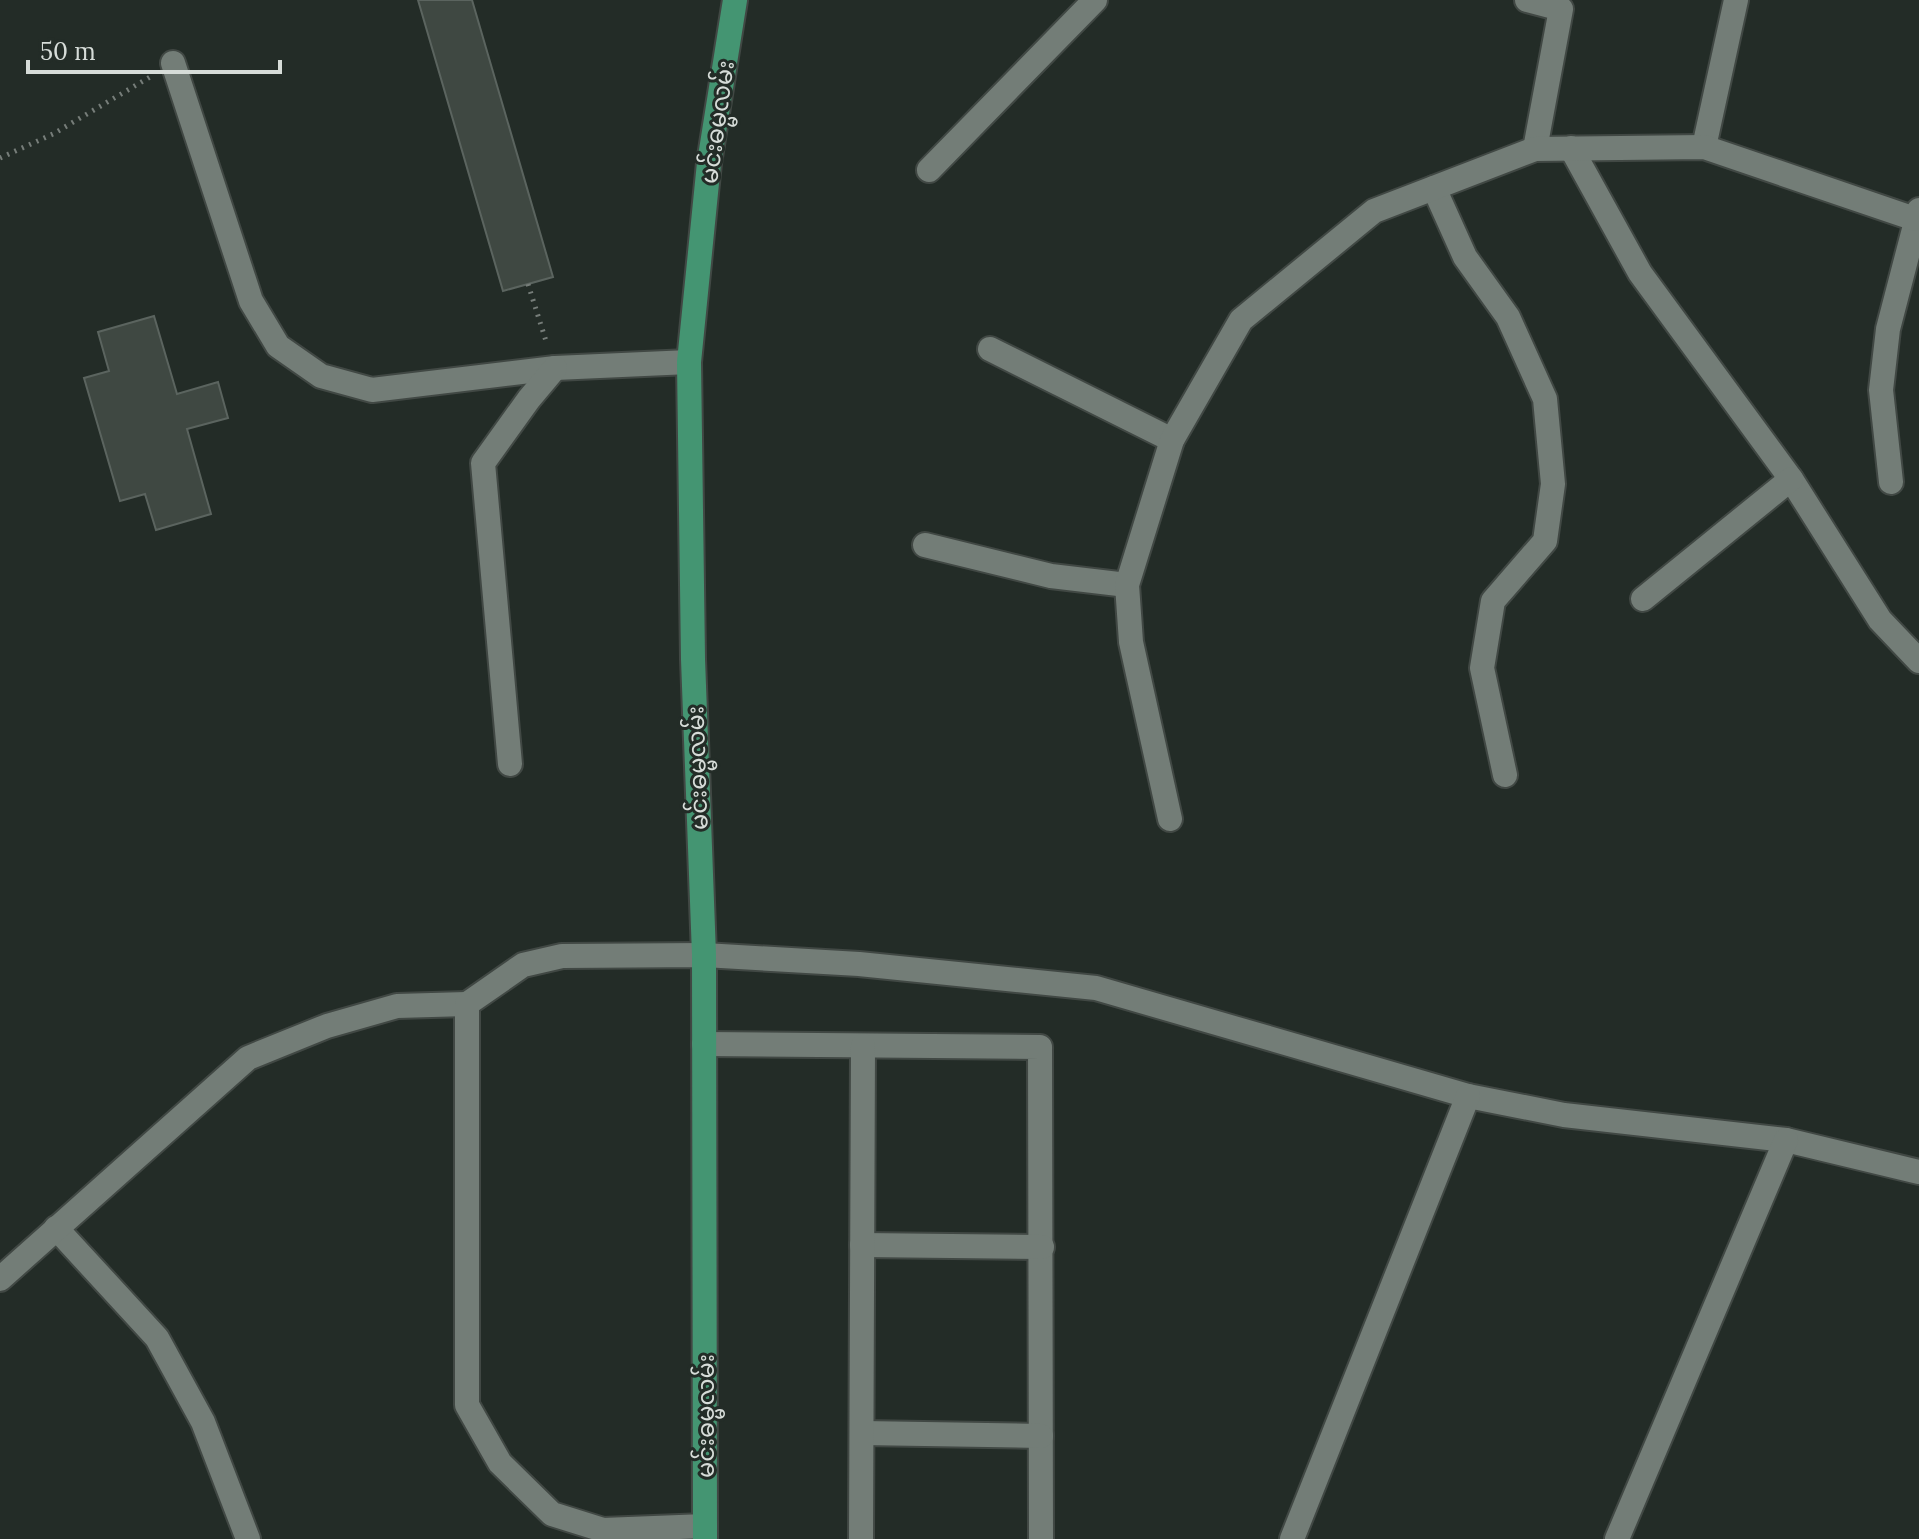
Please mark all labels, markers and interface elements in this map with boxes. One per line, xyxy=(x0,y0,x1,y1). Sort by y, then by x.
scale bar xyxy=(28,24,280,74)
text: 50 m xyxy=(40,36,96,67)
street label: မင်းဓမ္မလမ်း xyxy=(693,58,746,186)
street label: မင်းဓမ္မလမ်း xyxy=(679,705,719,831)
street label: မင်းဓမ္မလမ်း xyxy=(690,1354,725,1478)

